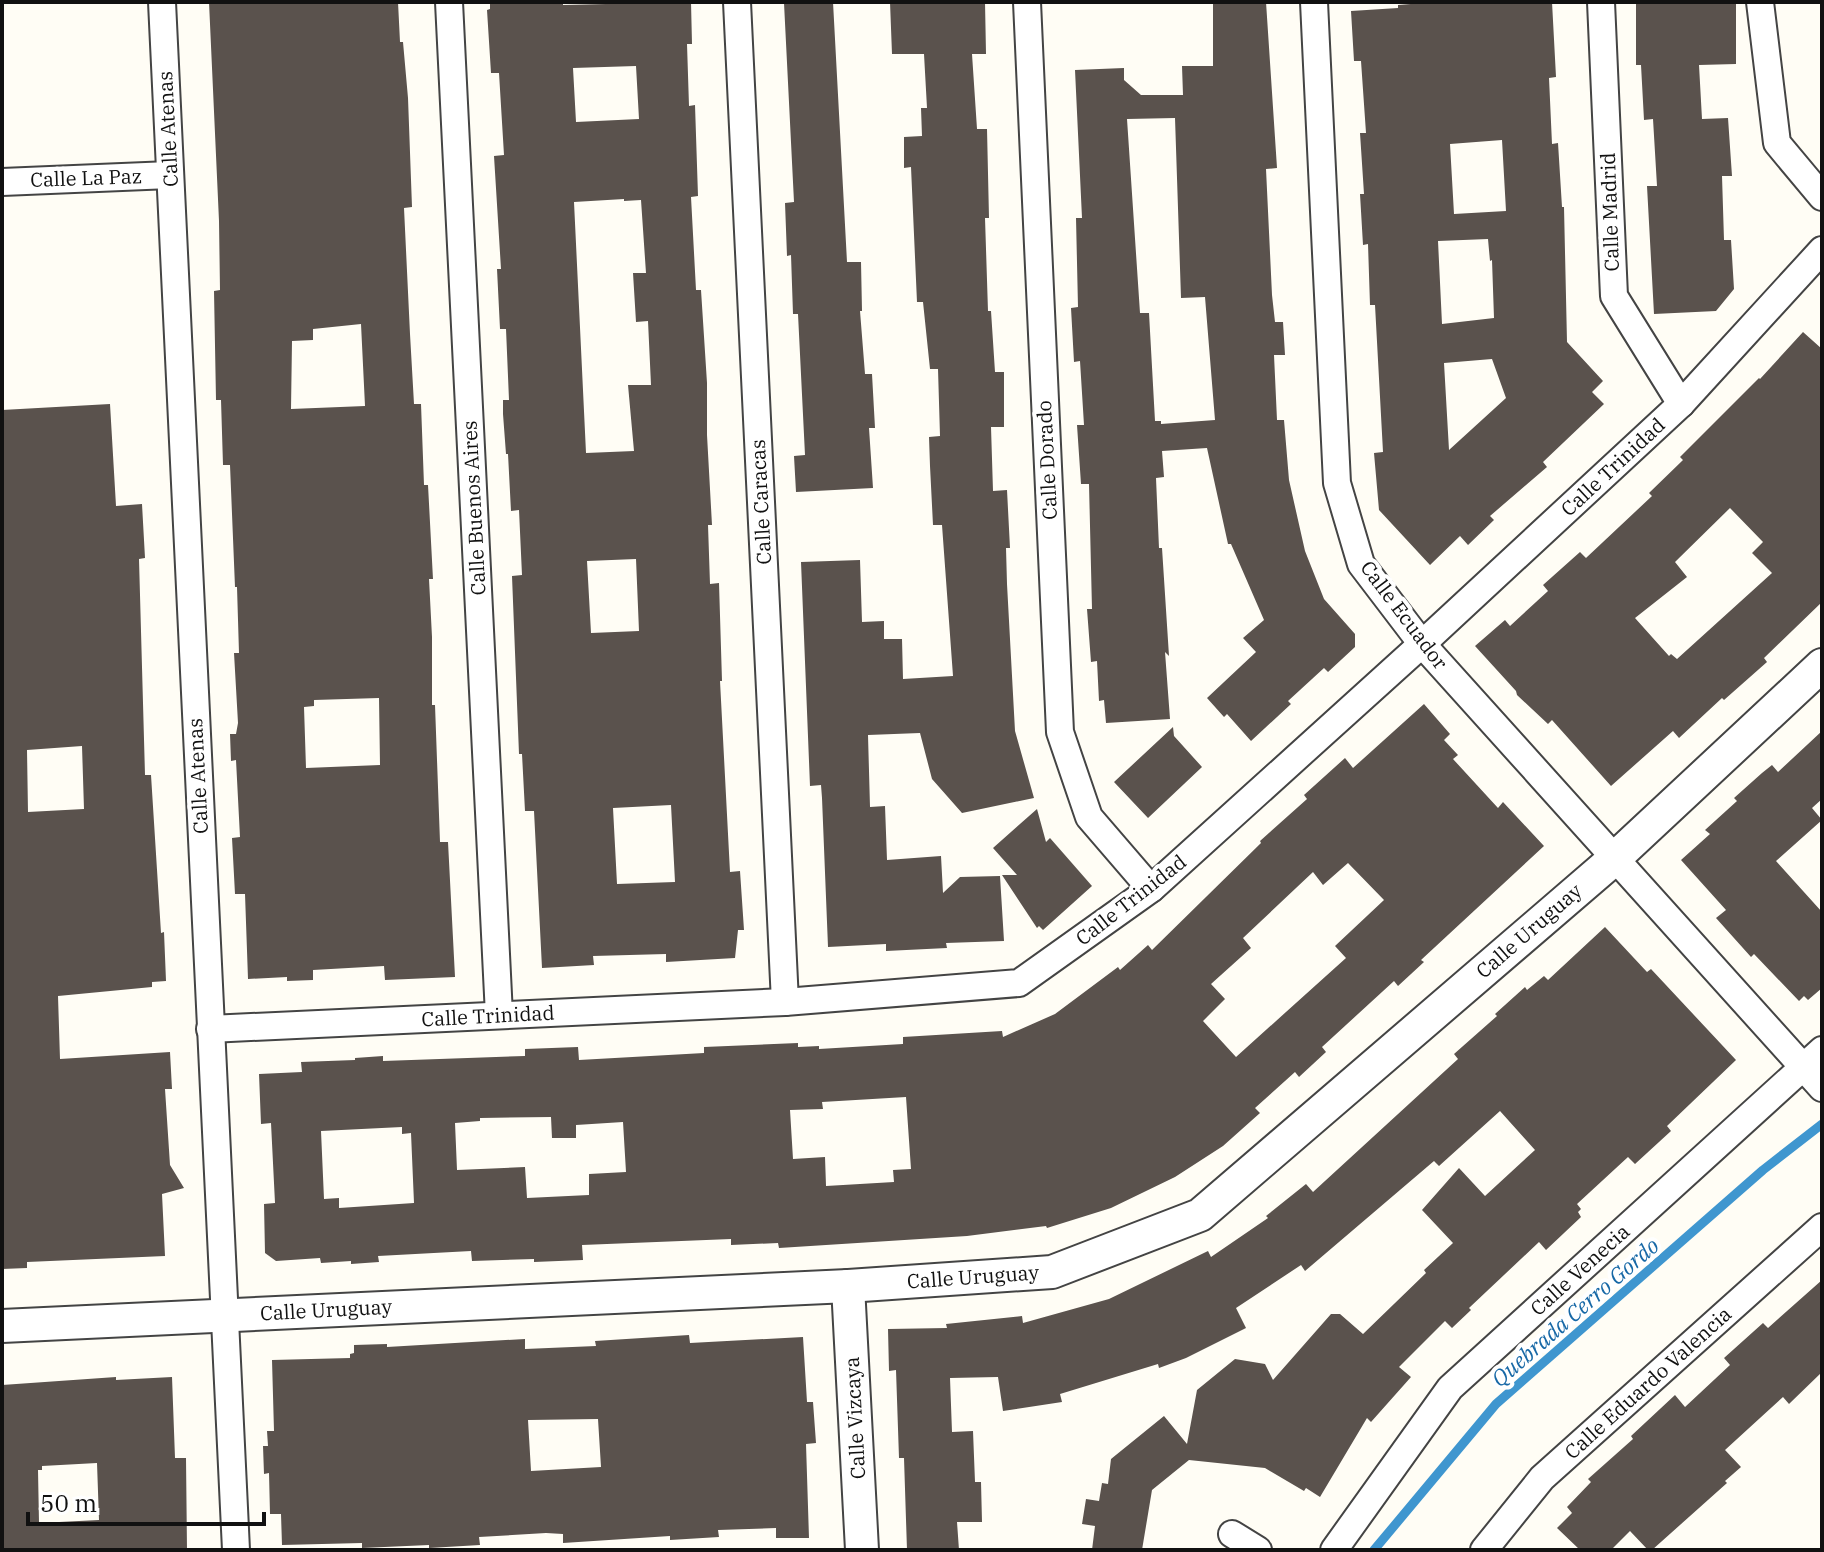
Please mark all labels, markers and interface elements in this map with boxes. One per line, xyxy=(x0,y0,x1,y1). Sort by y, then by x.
street label: Calle Atenas xyxy=(151,71,184,188)
street label: Calle Madrid xyxy=(1594,152,1625,272)
street label: Calle La Paz xyxy=(30,162,142,193)
street label: Calle Dorado xyxy=(1030,400,1063,520)
street label: Calle Trinidad xyxy=(1555,411,1671,522)
street label: Calle Buenos Aires xyxy=(455,420,492,596)
street label: Calle Caracas xyxy=(744,439,777,565)
street label: Calle Ecuador xyxy=(1355,555,1454,675)
street label: Calle Atenas xyxy=(181,718,214,835)
street label: Calle Trinidad xyxy=(1070,848,1192,951)
street label: Calle Uruguay xyxy=(1470,877,1588,984)
street label: Calle Trinidad xyxy=(421,999,555,1032)
street label: Calle Venecia xyxy=(1524,1218,1635,1321)
water label: Quebrada Cerro Gordo xyxy=(1485,1231,1665,1393)
street label: Calle Uruguay xyxy=(906,1258,1040,1295)
street label: Calle Uruguay xyxy=(259,1293,393,1326)
street label: Calle Eduardo Valencia xyxy=(1558,1300,1737,1465)
street label: Calle Vizcaya xyxy=(838,1356,871,1480)
scale bar xyxy=(28,1476,264,1526)
text: 50 m xyxy=(40,1487,97,1519)

